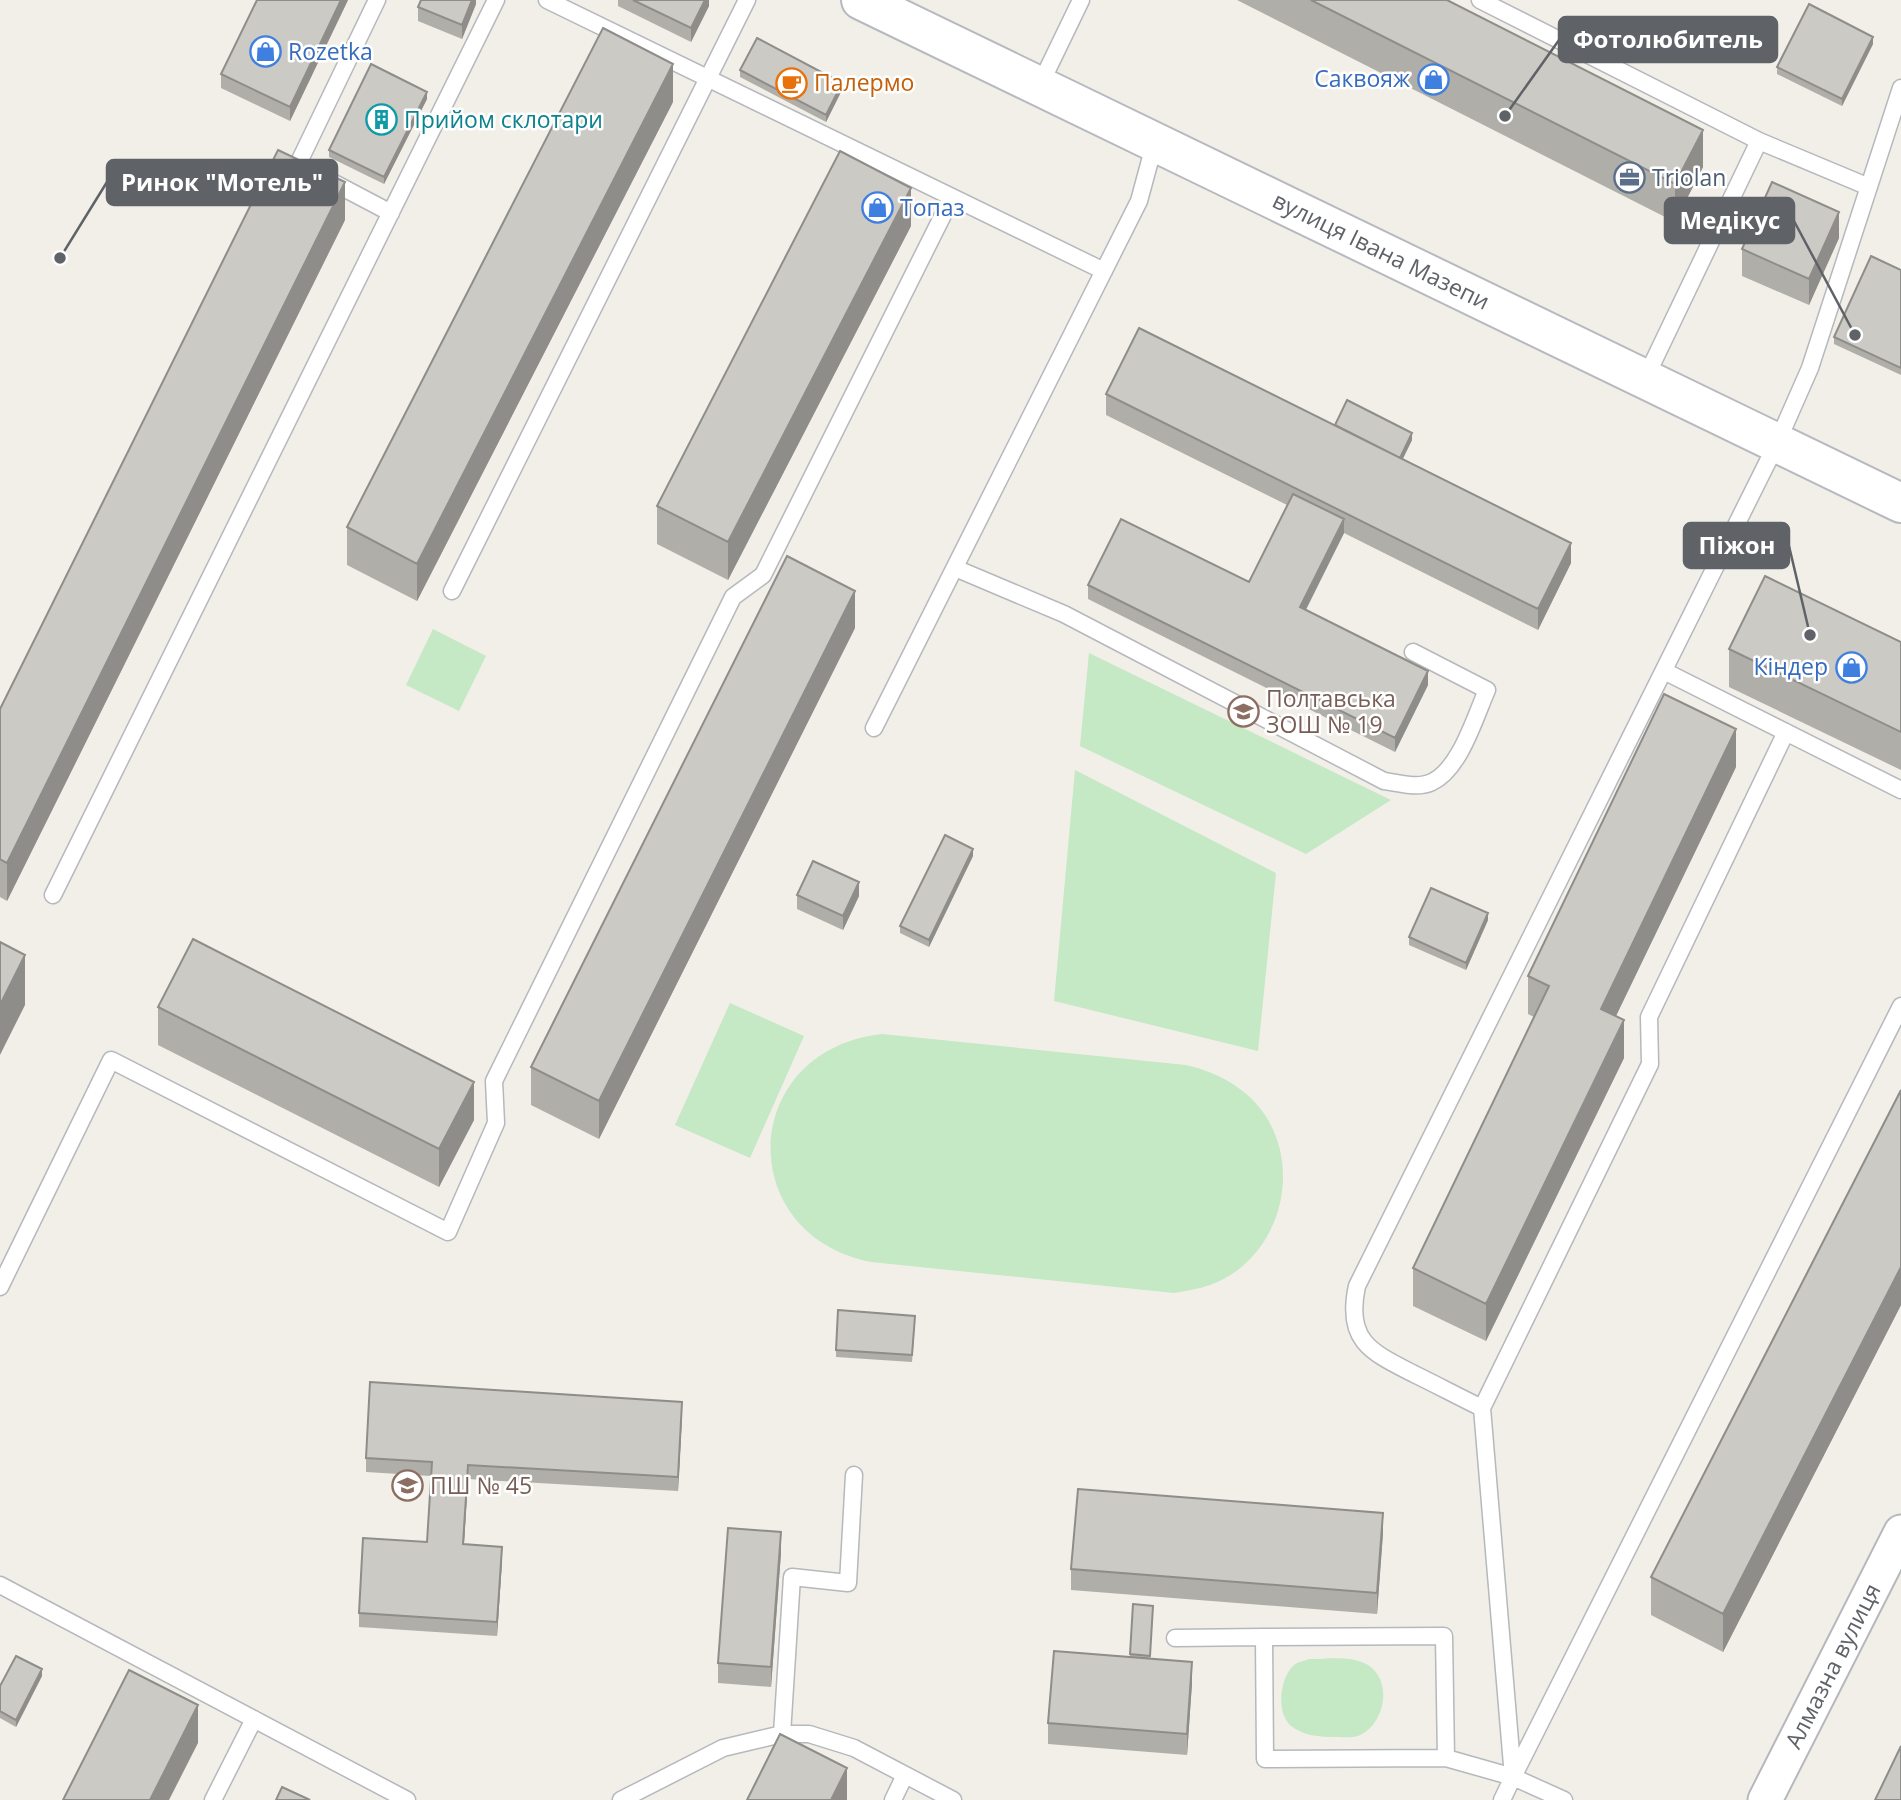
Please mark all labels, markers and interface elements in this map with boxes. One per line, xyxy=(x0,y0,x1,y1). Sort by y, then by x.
callout: Фотолюбитель xyxy=(1559,17,1777,62)
text: Фотолюбитель xyxy=(1573,22,1763,55)
shop icon: Rozetka xyxy=(248,35,282,69)
place label: Rozetka xyxy=(288,35,373,67)
place label: Саквояж xyxy=(1314,62,1410,94)
shop icon: Саквояж xyxy=(1416,62,1450,96)
cafe icon: Палермо xyxy=(774,66,808,100)
place label: Палермо xyxy=(814,66,914,98)
building icon: Прийом склотари xyxy=(364,103,398,137)
place label: Прийом склотари xyxy=(404,103,603,135)
callout: Ринок "Мотель" xyxy=(107,160,337,205)
office icon: Triolan xyxy=(1612,161,1646,195)
place label: Triolan xyxy=(1652,161,1726,193)
text: Ринок "Мотель" xyxy=(121,165,323,198)
street label: вулиця Івана Мазепи xyxy=(1268,184,1495,317)
shop icon: Топаз xyxy=(860,191,894,225)
place label: Топаз xyxy=(900,191,965,223)
callout: Медікус xyxy=(1665,198,1794,243)
text: Медікус xyxy=(1680,203,1780,236)
callout: Піжон xyxy=(1684,523,1789,568)
text: Піжон xyxy=(1699,528,1775,561)
place label: Кіндер xyxy=(1753,650,1828,682)
shop icon: Кіндер xyxy=(1834,650,1868,684)
place label: Полтавська ЗОШ № 19 xyxy=(1266,682,1396,740)
school or university icon: Полтавська ЗОШ № 19 xyxy=(1226,695,1260,729)
school or university icon: ПШ № 45 xyxy=(390,1469,424,1503)
place label: ПШ № 45 xyxy=(430,1469,532,1501)
street label: Алмазна вулиця xyxy=(1777,1577,1888,1754)

